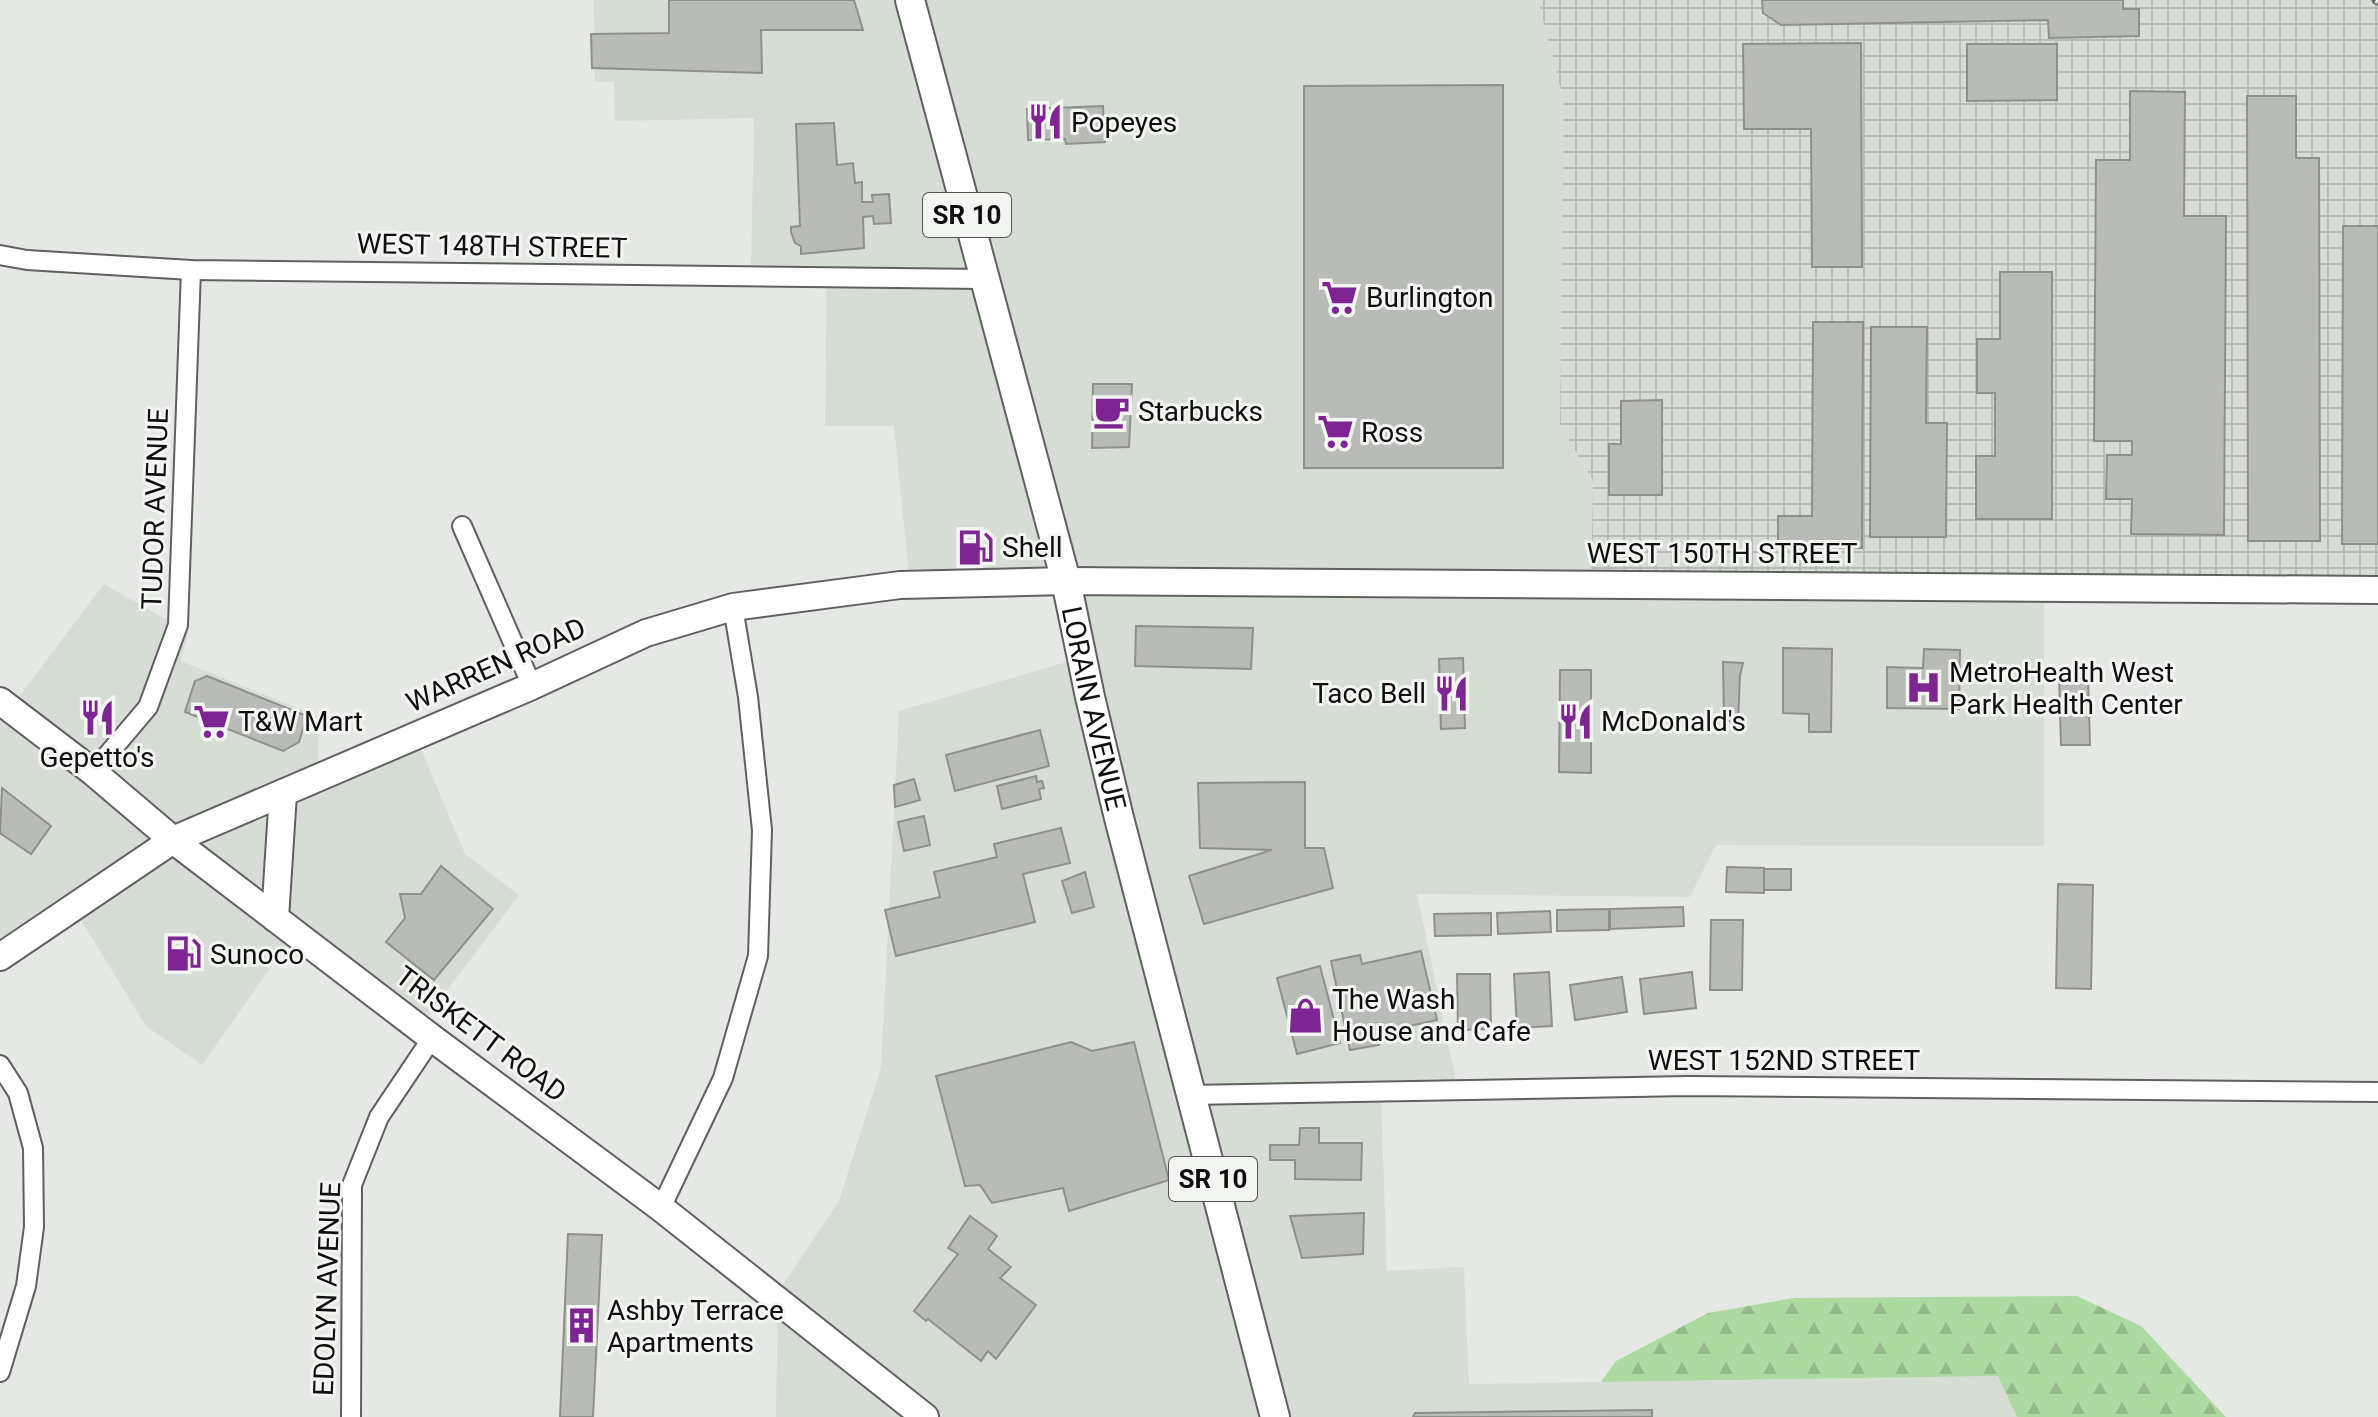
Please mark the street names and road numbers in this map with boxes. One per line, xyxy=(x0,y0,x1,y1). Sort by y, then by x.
road number: SR 10 xyxy=(923,193,1011,237)
street label: WEST 148TH STREET xyxy=(356,227,628,265)
street label: TUDOR AVENUE xyxy=(135,408,175,610)
street label: WEST 150TH STREET xyxy=(1587,537,1858,570)
street label: LORAIN AVENUE xyxy=(1055,603,1133,814)
street label: WARREN ROAD xyxy=(401,611,591,719)
street label: TRISKETT ROAD xyxy=(389,959,573,1109)
street label: WEST 152ND STREET xyxy=(1648,1044,1920,1077)
road number: SR 10 xyxy=(1169,1157,1257,1201)
street label: EDOLYN AVENUE xyxy=(307,1182,347,1396)

